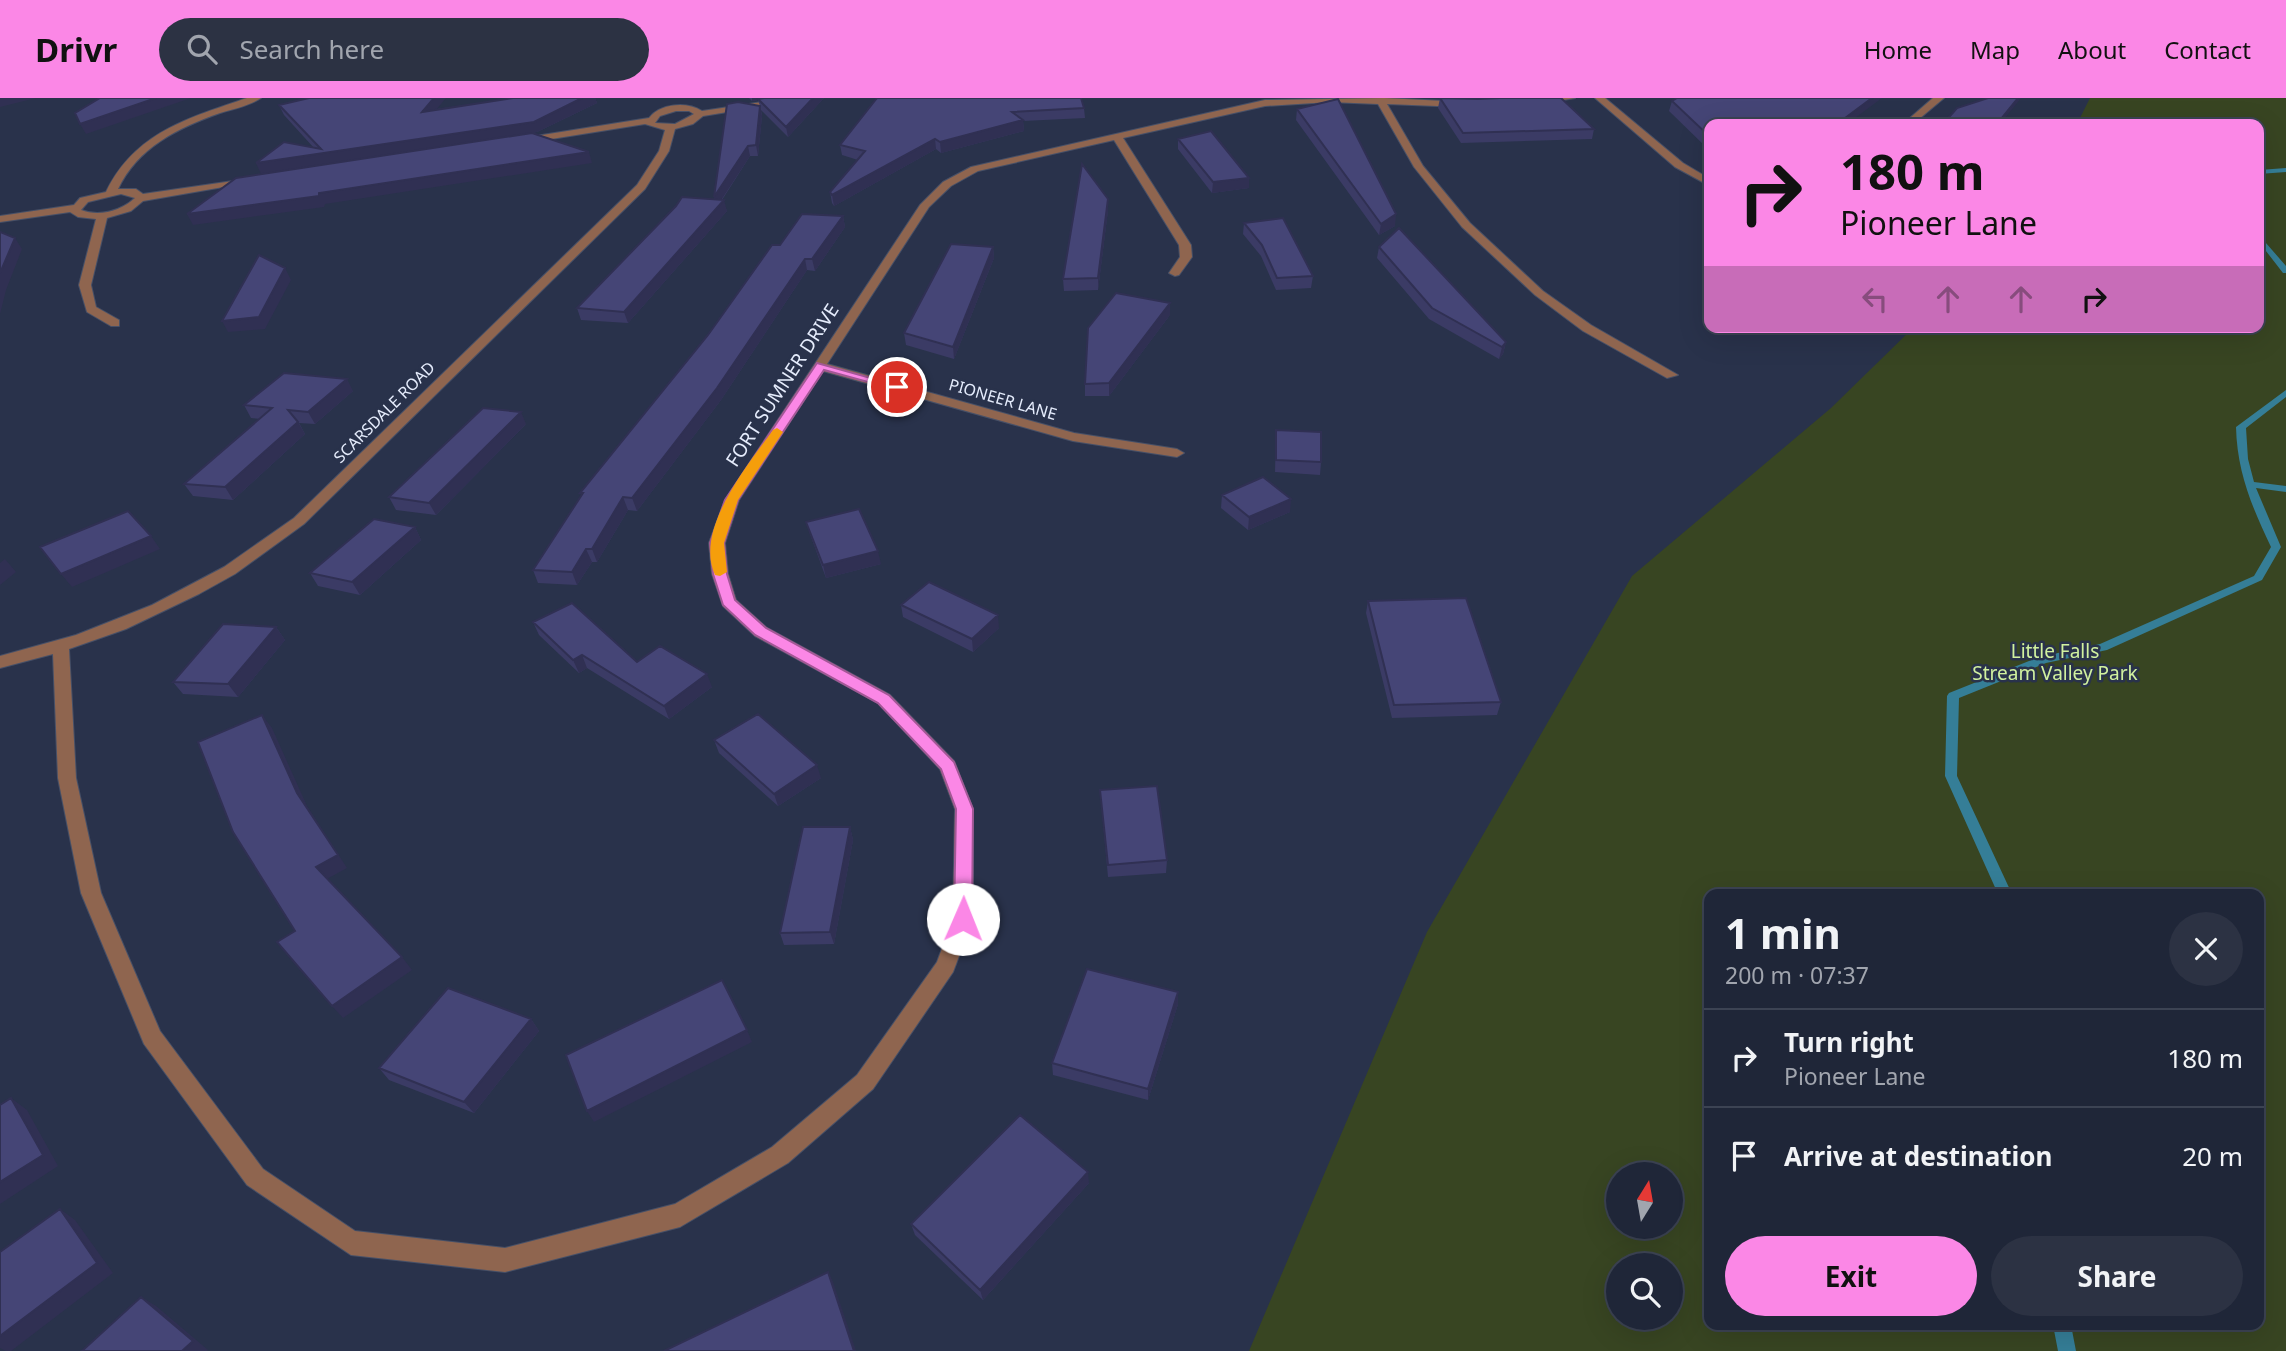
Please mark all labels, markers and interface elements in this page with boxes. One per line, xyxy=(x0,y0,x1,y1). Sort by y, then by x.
search box xyxy=(159,18,649,81)
text: Drivr xyxy=(35,27,117,72)
icon: search xyxy=(183,30,221,68)
text: Search here xyxy=(239,31,384,67)
text: Home xyxy=(1864,33,1932,66)
text: Map xyxy=(1970,33,2020,66)
text: About xyxy=(2058,33,2126,66)
text: Contact xyxy=(2164,33,2251,66)
text: 180 m xyxy=(1840,138,1985,204)
icon: right xyxy=(1725,147,1816,238)
text: Pioneer Lane xyxy=(1840,201,2037,244)
icon: left xyxy=(1856,280,1894,318)
icon: ahead xyxy=(1929,280,1967,318)
icon: ahead xyxy=(2002,280,2040,318)
icon: right xyxy=(2075,280,2113,318)
street label: FORT SUMNER DRIVE xyxy=(720,298,844,472)
street label: SCARSDALE ROAD xyxy=(329,357,439,467)
pin xyxy=(867,357,927,417)
icon: arrive xyxy=(878,368,916,406)
street label: PIONEER LANE xyxy=(946,373,1060,425)
park label: Little Falls Stream Valley Park xyxy=(1972,638,2138,686)
position arrow xyxy=(926,882,1000,956)
text: 1 min xyxy=(1725,904,1841,961)
button: close xyxy=(2169,912,2243,986)
text: 200 m · 07:37 xyxy=(1725,959,1869,991)
text: Turn right xyxy=(1784,1024,1914,1060)
icon: right xyxy=(1725,1039,1763,1077)
text: 180 m xyxy=(2167,1040,2243,1076)
text: Pioneer Lane xyxy=(1784,1060,1926,1092)
icon: arrive xyxy=(1725,1137,1763,1175)
text: Arrive at destination xyxy=(1784,1138,2053,1174)
text: 20 m xyxy=(2182,1138,2243,1174)
north arrow xyxy=(1606,1162,1684,1239)
map controls xyxy=(1606,1162,1683,1330)
button: Exit xyxy=(1725,1236,1977,1316)
button: Share xyxy=(1991,1236,2243,1316)
button: search xyxy=(1606,1253,1683,1330)

